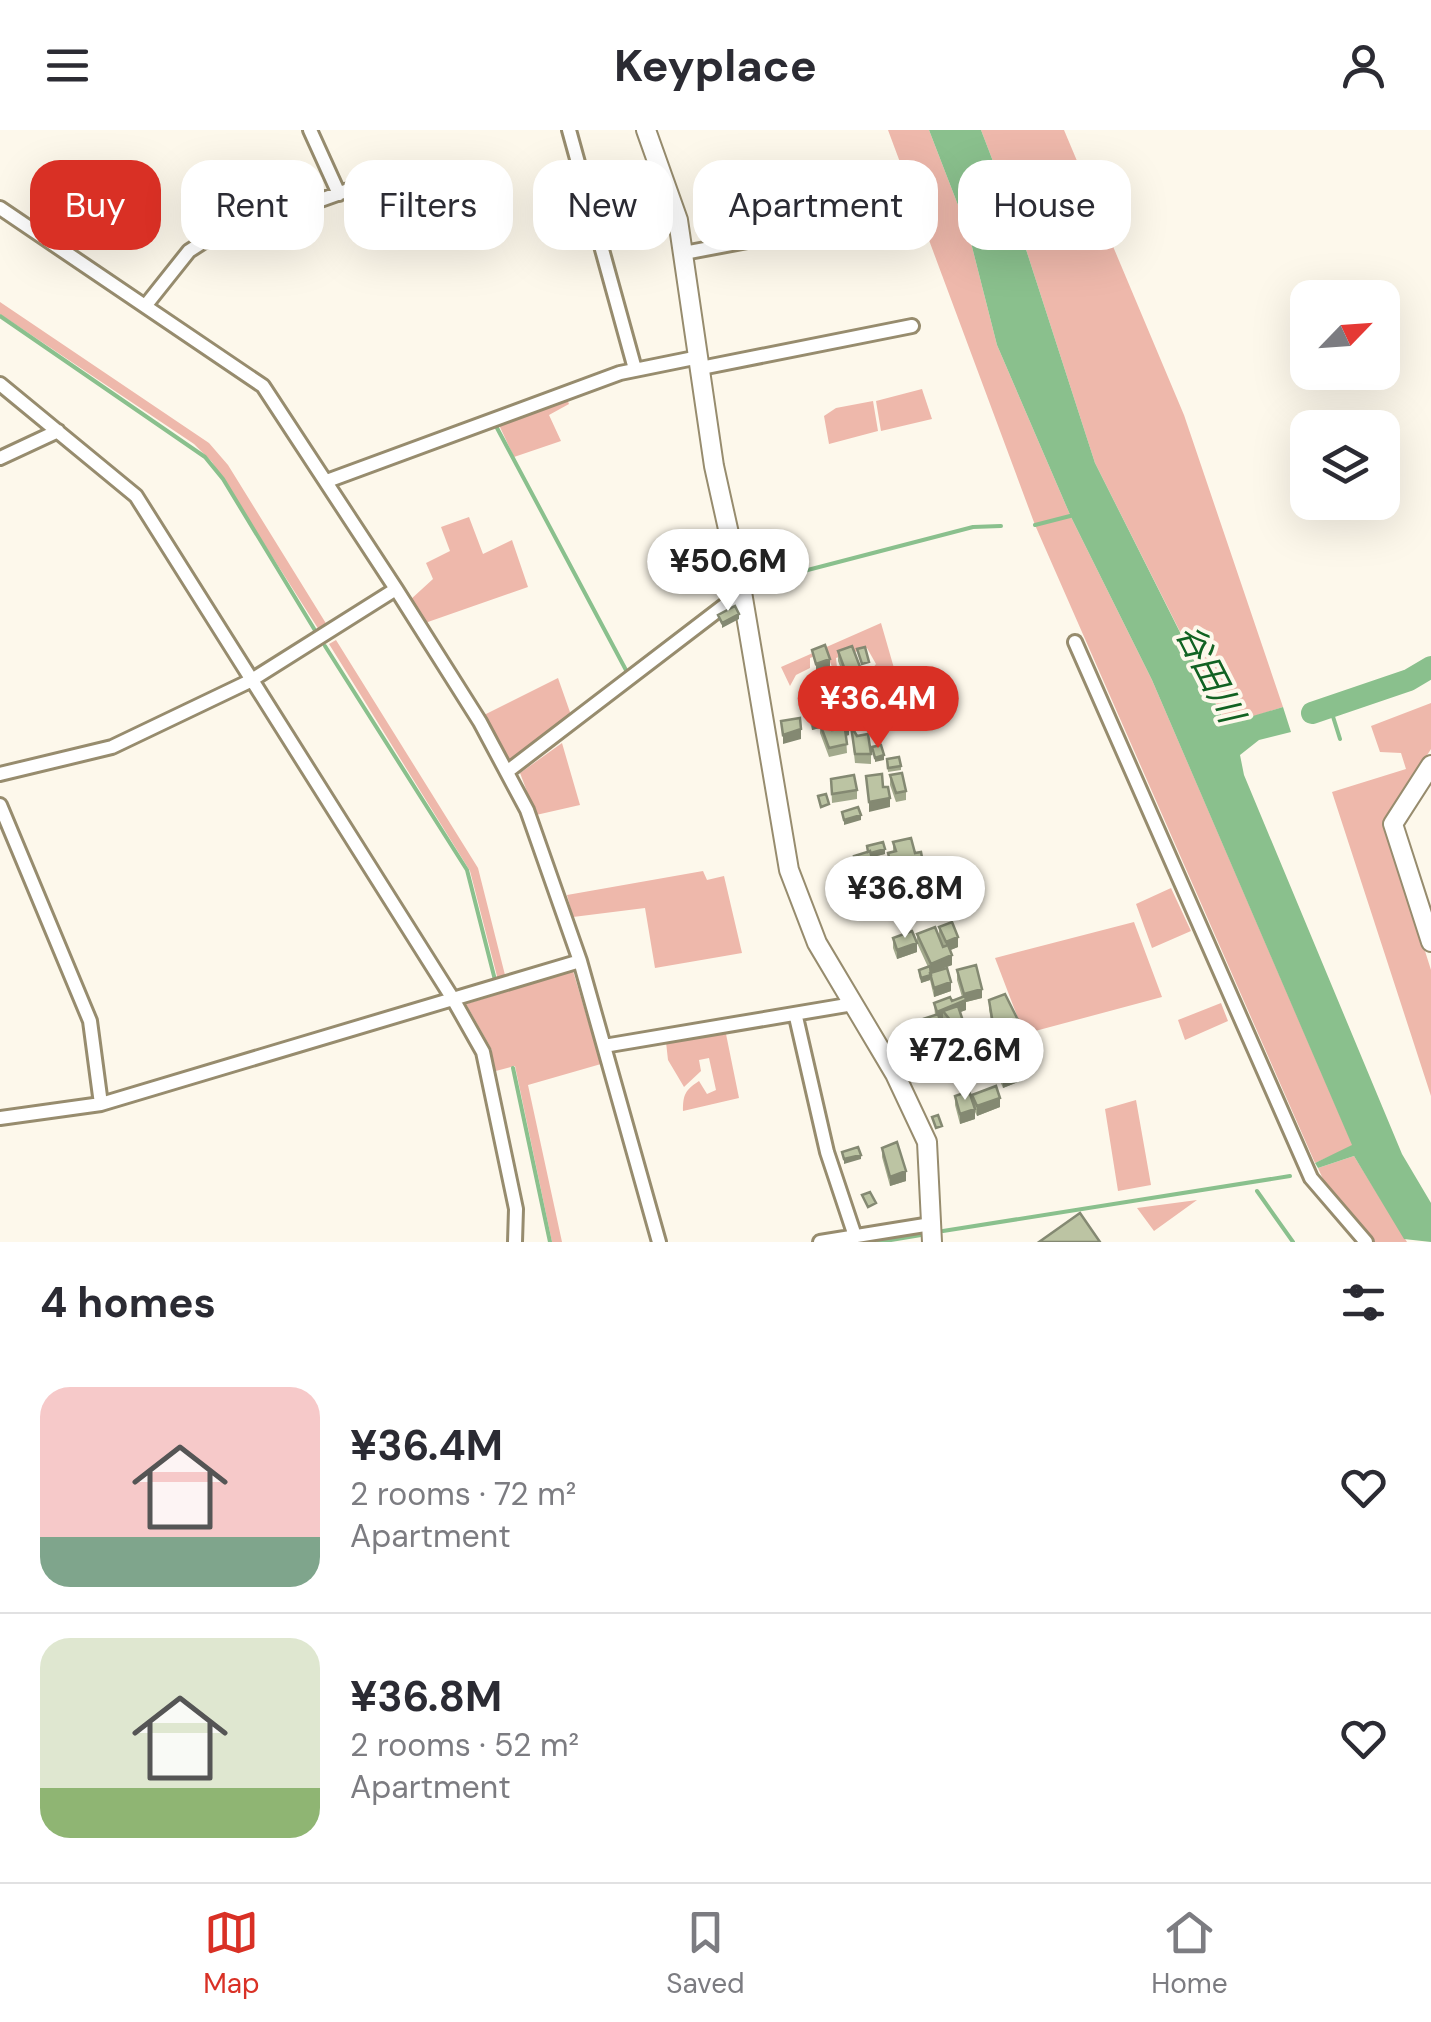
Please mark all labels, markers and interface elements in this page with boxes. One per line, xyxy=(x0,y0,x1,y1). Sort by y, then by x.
text: Keyplace xyxy=(614,36,817,95)
icon: menu xyxy=(40,38,95,93)
icon: person xyxy=(1336,38,1391,93)
chip: Buy xyxy=(30,160,161,250)
chip: Rent xyxy=(181,160,324,250)
chip: Filters xyxy=(344,160,513,250)
chip: New xyxy=(533,160,673,250)
chip: Apartment xyxy=(693,160,938,250)
chip: House xyxy=(958,160,1131,250)
north arrow xyxy=(1290,280,1400,390)
map controls xyxy=(1290,280,1400,520)
button: layers xyxy=(1290,410,1400,520)
pin: ¥50.6M xyxy=(647,529,809,614)
text: ¥50.6M xyxy=(669,540,787,582)
water label: 谷田川 xyxy=(1166,616,1256,734)
pin: ¥36.4M xyxy=(797,666,959,751)
text: ¥36.4M xyxy=(820,677,936,719)
pin: ¥36.8M xyxy=(824,856,986,941)
text: ¥36.8M xyxy=(847,867,963,909)
pin: ¥72.6M xyxy=(884,1018,1046,1103)
text: ¥72.6M xyxy=(909,1029,1021,1071)
text: 4 homes xyxy=(40,1275,216,1330)
icon: filters xyxy=(1336,1275,1391,1330)
text: ¥36.4M xyxy=(350,1418,503,1473)
icon: home xyxy=(120,1427,240,1547)
icon: heart xyxy=(1336,1460,1391,1515)
text: 2 rooms · 72 m² xyxy=(350,1473,576,1515)
text: Apartment xyxy=(350,1515,511,1557)
text: ¥36.8M xyxy=(350,1669,502,1724)
icon: home xyxy=(120,1678,240,1798)
icon: heart xyxy=(1336,1711,1391,1766)
text: 2 rooms · 52 m² xyxy=(350,1724,579,1766)
text: Apartment xyxy=(350,1766,511,1808)
tab: Map xyxy=(203,1905,260,2002)
tab: Saved xyxy=(666,1905,745,2002)
tab: Home xyxy=(1151,1905,1228,2002)

